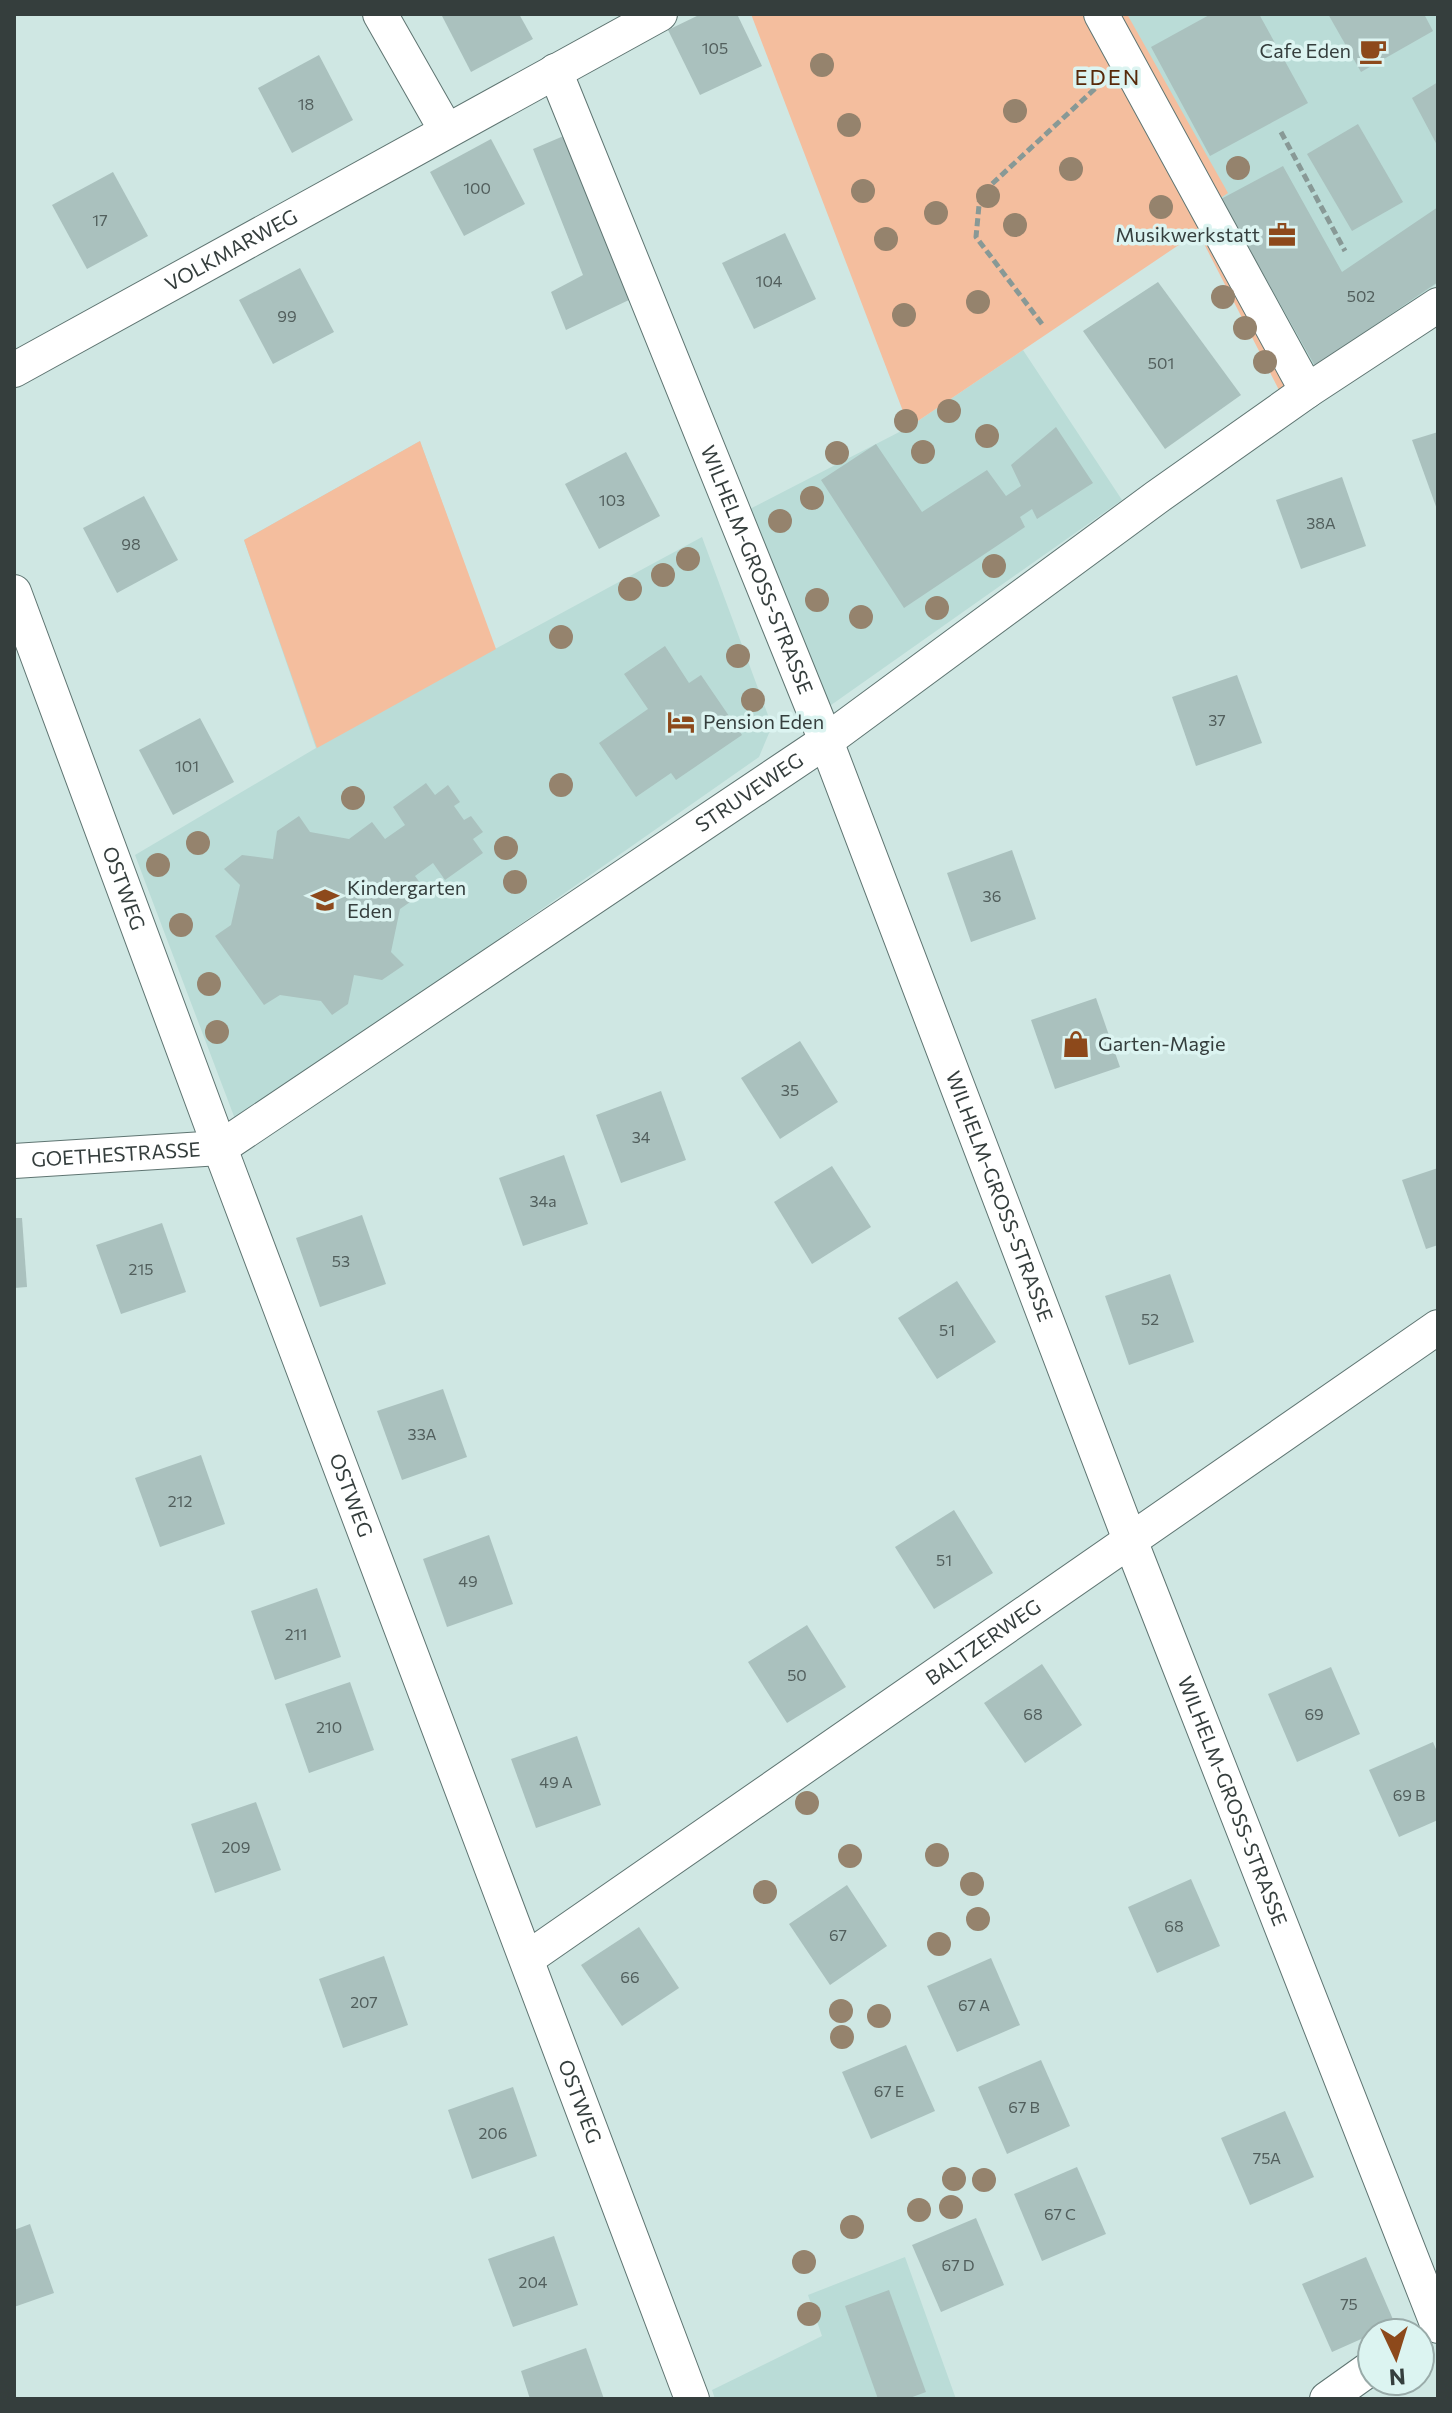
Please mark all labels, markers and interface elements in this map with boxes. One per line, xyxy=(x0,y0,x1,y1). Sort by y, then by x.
cafe icon: Cafe Eden xyxy=(1358,36,1388,66)
house number: 105 xyxy=(702,38,728,57)
place label: Cafe Eden xyxy=(1260,38,1351,62)
district label: EDEN xyxy=(1075,63,1141,90)
house number: 18 xyxy=(298,94,314,113)
house number: 100 xyxy=(463,178,491,197)
street label: VOLKMARWEG xyxy=(160,203,301,296)
house number: 17 xyxy=(92,210,108,229)
office icon: Musikwerkstatt xyxy=(1267,220,1297,250)
place label: Musikwerkstatt xyxy=(1116,222,1260,246)
house number: 104 xyxy=(756,271,783,290)
house number: 502 xyxy=(1347,286,1375,305)
house number: 99 xyxy=(277,306,297,325)
house number: 501 xyxy=(1148,353,1174,372)
street label: WILHELM-GROSS-STRASSE xyxy=(697,441,819,697)
house number: 103 xyxy=(599,490,625,509)
house number: 38A xyxy=(1306,513,1336,532)
house number: 98 xyxy=(121,534,141,553)
hotel icon: Pension Eden xyxy=(666,707,696,737)
place label: Pension Eden xyxy=(703,709,824,733)
house number: 37 xyxy=(1208,710,1226,729)
street label: STRUVEWEG xyxy=(690,747,807,836)
house number: 101 xyxy=(175,756,199,775)
street label: OSTWEG xyxy=(98,843,151,933)
place label: Kindergarten Eden xyxy=(347,875,466,922)
school or university icon: Kindergarten Eden xyxy=(310,885,340,915)
house number: 36 xyxy=(983,886,1001,905)
shop icon: Garten-Magie xyxy=(1061,1029,1091,1059)
place label: Garten-Magie xyxy=(1098,1031,1226,1055)
street label: WILHELM-GROSS-STRASSE xyxy=(942,1067,1059,1325)
house number: 35 xyxy=(781,1080,799,1099)
house number: 34 xyxy=(632,1127,651,1146)
street label: GOETHESTRASSE xyxy=(30,1136,201,1171)
house number: 34a xyxy=(529,1191,557,1210)
house number: 53 xyxy=(332,1251,350,1270)
house number: 215 xyxy=(129,1259,153,1278)
house number: 52 xyxy=(1141,1309,1159,1328)
house number: 51 xyxy=(939,1320,955,1339)
house number: 33A xyxy=(408,1424,436,1443)
street label: OSTWEG xyxy=(325,1450,379,1540)
house number: 212 xyxy=(168,1491,192,1510)
house number: 51 xyxy=(936,1550,952,1569)
house number: 49 xyxy=(458,1571,478,1590)
street label: BALTZERWEG xyxy=(921,1593,1045,1690)
house number: 211 xyxy=(285,1624,307,1643)
house number: 50 xyxy=(787,1665,807,1684)
street label: WILHELM-GROSS-STRASSE xyxy=(1173,1672,1293,1929)
house number: 68 xyxy=(1023,1704,1043,1723)
house number: 69 xyxy=(1304,1704,1324,1723)
house number: 210 xyxy=(316,1717,342,1736)
house number: 49 A xyxy=(539,1772,573,1791)
house number: 69 B xyxy=(1393,1785,1425,1804)
house number: 209 xyxy=(222,1837,250,1856)
house number: 68 xyxy=(1164,1916,1184,1935)
house number: 67 xyxy=(829,1925,847,1944)
house number: 66 xyxy=(620,1967,640,1986)
house number: 207 xyxy=(350,1992,378,2011)
house number: 67 A xyxy=(958,1995,990,2014)
street label: OSTWEG xyxy=(554,2056,607,2146)
house number: 67 E xyxy=(874,2081,904,2100)
house number: 67 B xyxy=(1008,2097,1040,2116)
house number: 206 xyxy=(479,2123,507,2142)
house number: 75A xyxy=(1253,2148,1281,2167)
house number: 67 C xyxy=(1044,2204,1076,2223)
house number: 67 D xyxy=(942,2255,974,2274)
house number: 204 xyxy=(519,2272,548,2291)
house number: 75 xyxy=(1340,2294,1358,2313)
north arrow xyxy=(1356,2317,1436,2397)
text: N xyxy=(1388,2363,1407,2391)

